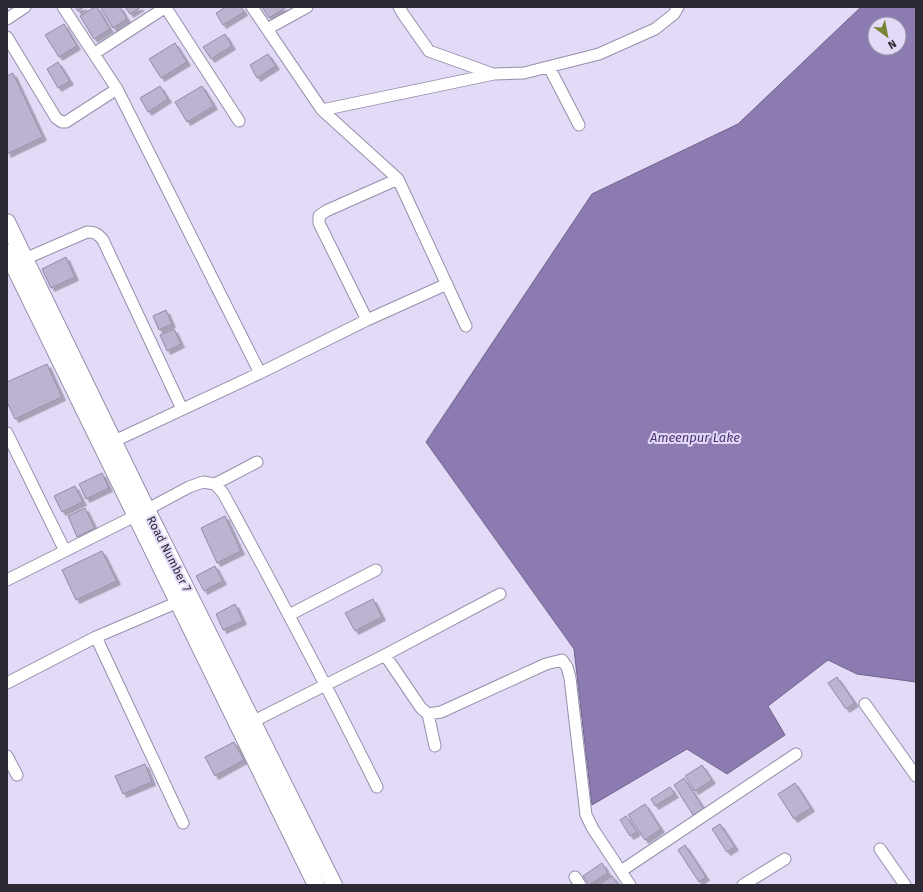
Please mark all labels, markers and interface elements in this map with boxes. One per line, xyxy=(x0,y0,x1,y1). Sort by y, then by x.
north arrow xyxy=(867,16,907,56)
text: N xyxy=(885,37,899,52)
water label: Ameenpur Lake xyxy=(649,430,740,445)
street label: Road Number 7 xyxy=(144,514,194,594)

